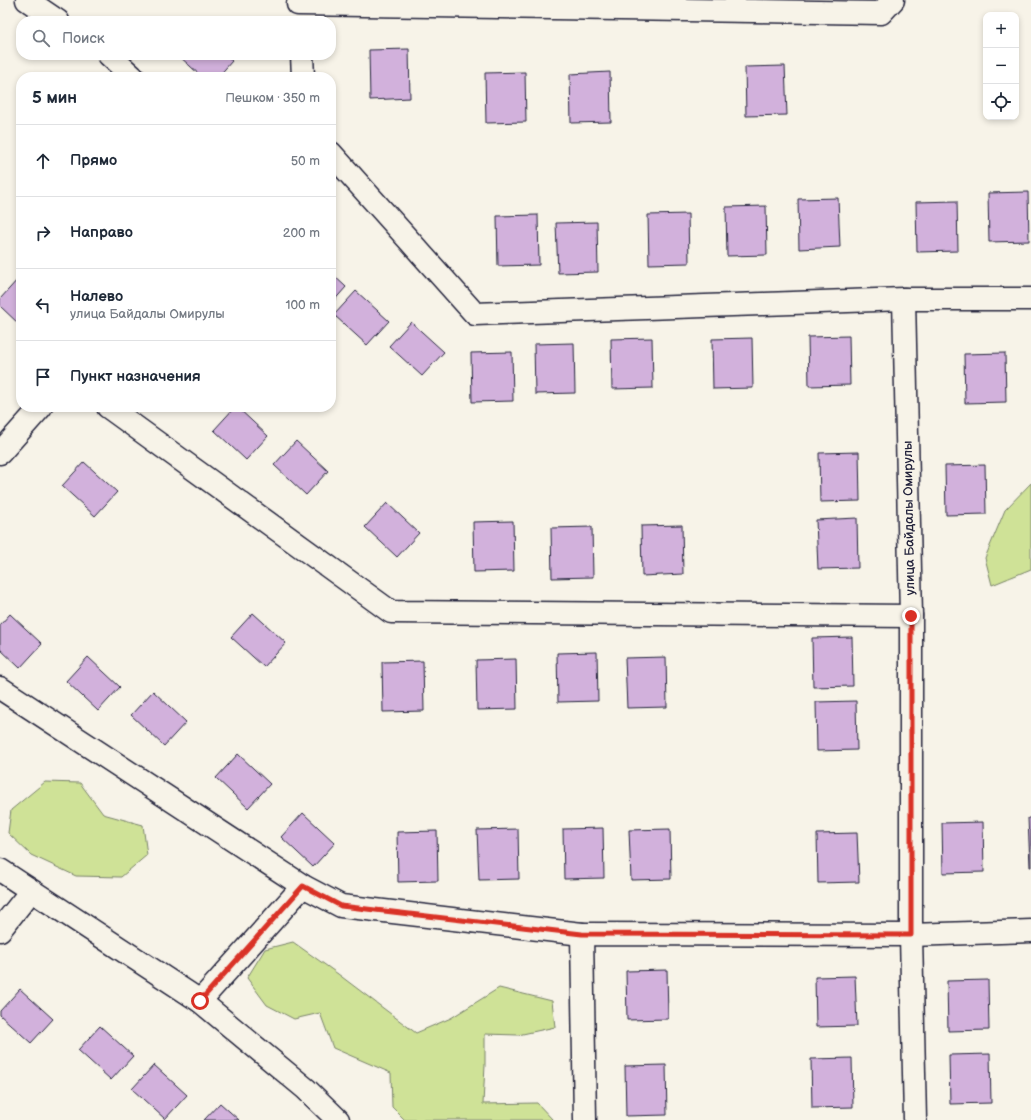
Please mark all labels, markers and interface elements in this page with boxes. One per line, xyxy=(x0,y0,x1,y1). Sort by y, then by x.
map controls xyxy=(983,12,1019,120)
button: + xyxy=(983,12,1019,48)
search box xyxy=(16,16,336,60)
icon: search xyxy=(30,27,52,49)
text: Поиск xyxy=(62,29,105,48)
button: − xyxy=(983,48,1019,84)
button: locate xyxy=(983,84,1019,120)
text: 5 мин xyxy=(32,88,77,108)
text: Пешком · 350 m xyxy=(225,90,320,106)
icon: ahead xyxy=(32,150,54,172)
text: Прямо xyxy=(70,151,117,170)
text: 50 m xyxy=(291,153,320,169)
icon: right xyxy=(32,222,54,244)
text: Направо xyxy=(70,223,133,242)
text: 200 m xyxy=(283,225,320,241)
text: Налево xyxy=(70,287,123,306)
icon: left xyxy=(32,294,54,316)
text: 100 m xyxy=(285,297,320,313)
text: улица Байдалы Омирулы xyxy=(70,306,225,322)
icon: arrive xyxy=(32,366,54,388)
text: Пункт назначения xyxy=(70,367,201,386)
street label: улица Байдалы Омирулы xyxy=(900,441,918,595)
route end xyxy=(902,607,920,625)
route start xyxy=(191,992,209,1010)

